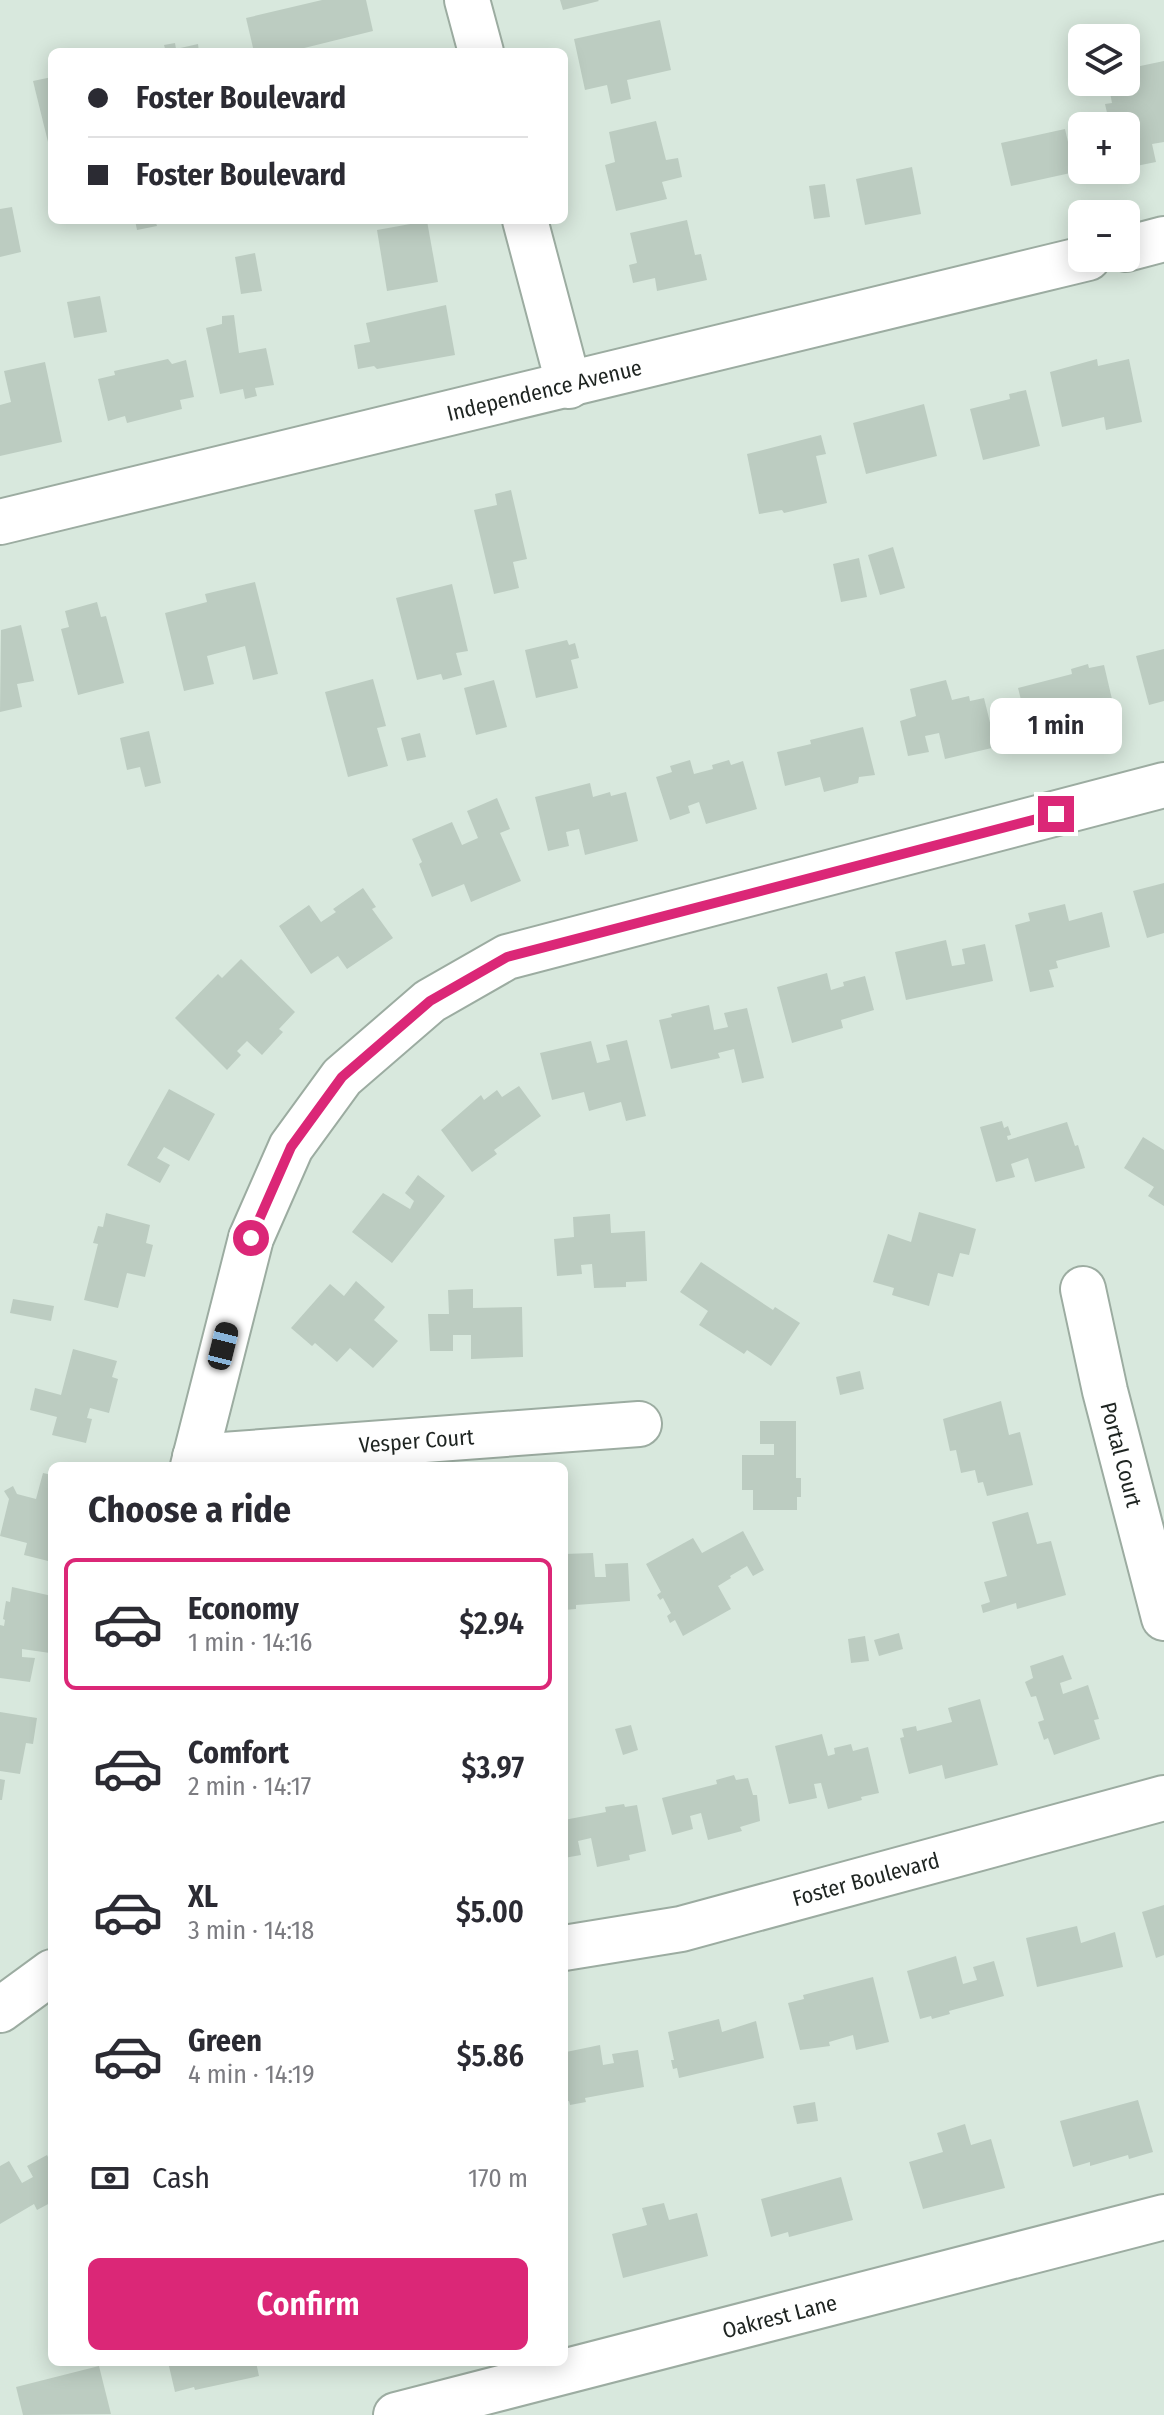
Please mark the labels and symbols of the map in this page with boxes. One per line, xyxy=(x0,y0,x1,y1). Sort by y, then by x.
street label: Independence Avenue xyxy=(444,353,644,427)
callout: 1 min xyxy=(990,698,1122,754)
route end xyxy=(1038,796,1074,832)
route start xyxy=(233,1220,269,1256)
car xyxy=(206,1320,240,1372)
street label: Portal Court xyxy=(1095,1399,1148,1511)
street label: Vesper Court xyxy=(358,1423,476,1458)
street label: Foster Boulevard xyxy=(789,1846,942,1912)
street label: Oakrest Lane xyxy=(719,2288,840,2344)

